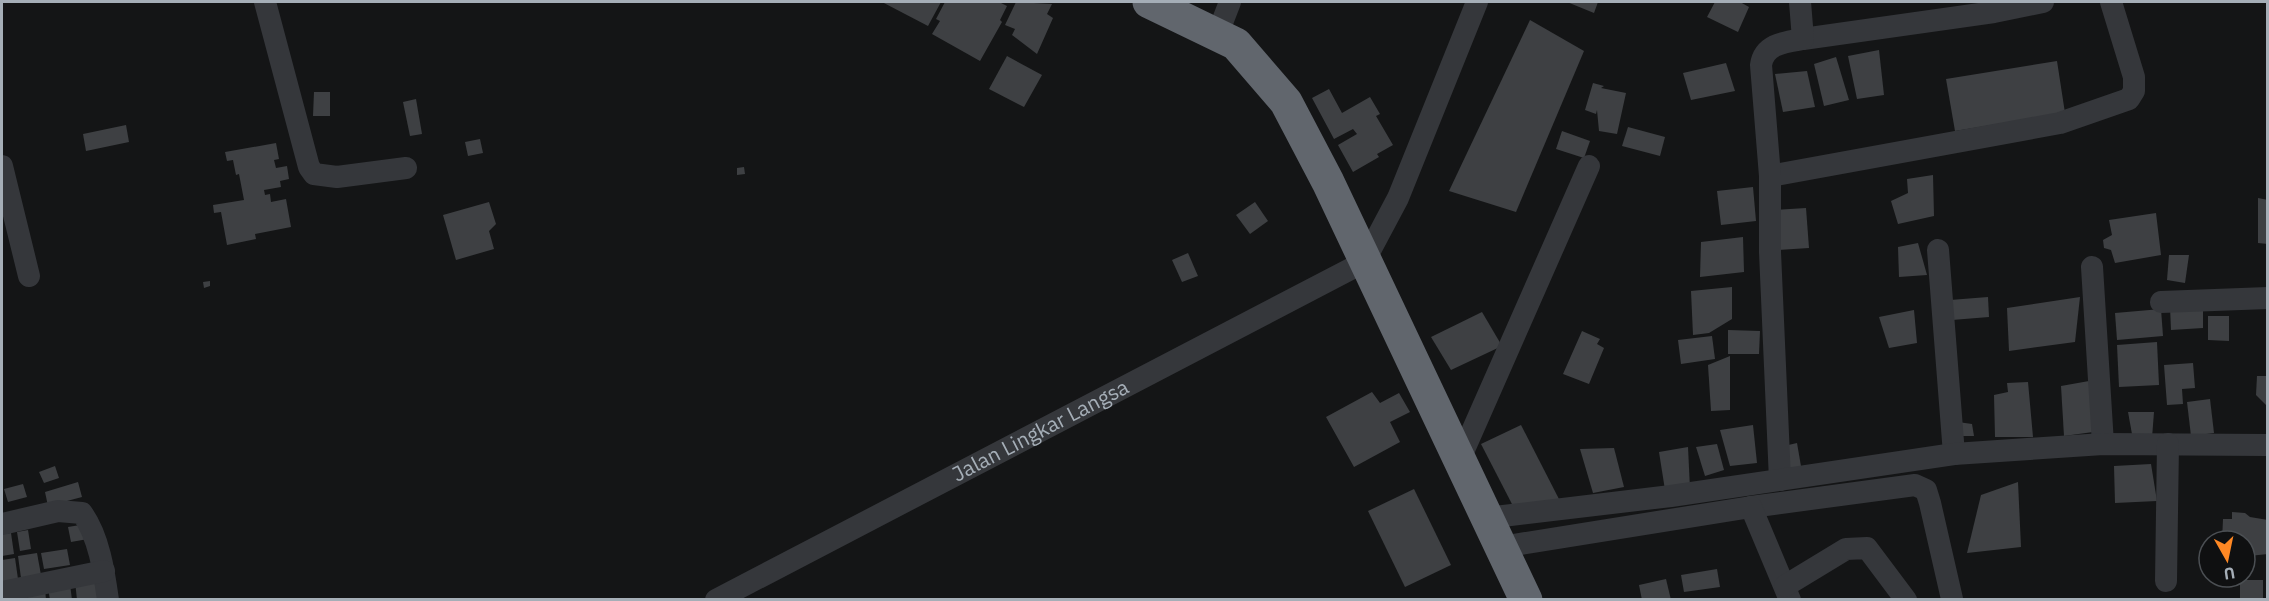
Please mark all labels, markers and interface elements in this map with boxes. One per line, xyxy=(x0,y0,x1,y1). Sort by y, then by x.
street label: Jalan Lingkar Langsa xyxy=(947,372,1133,488)
north arrow xyxy=(2197,529,2257,589)
text: U xyxy=(2222,563,2236,585)

